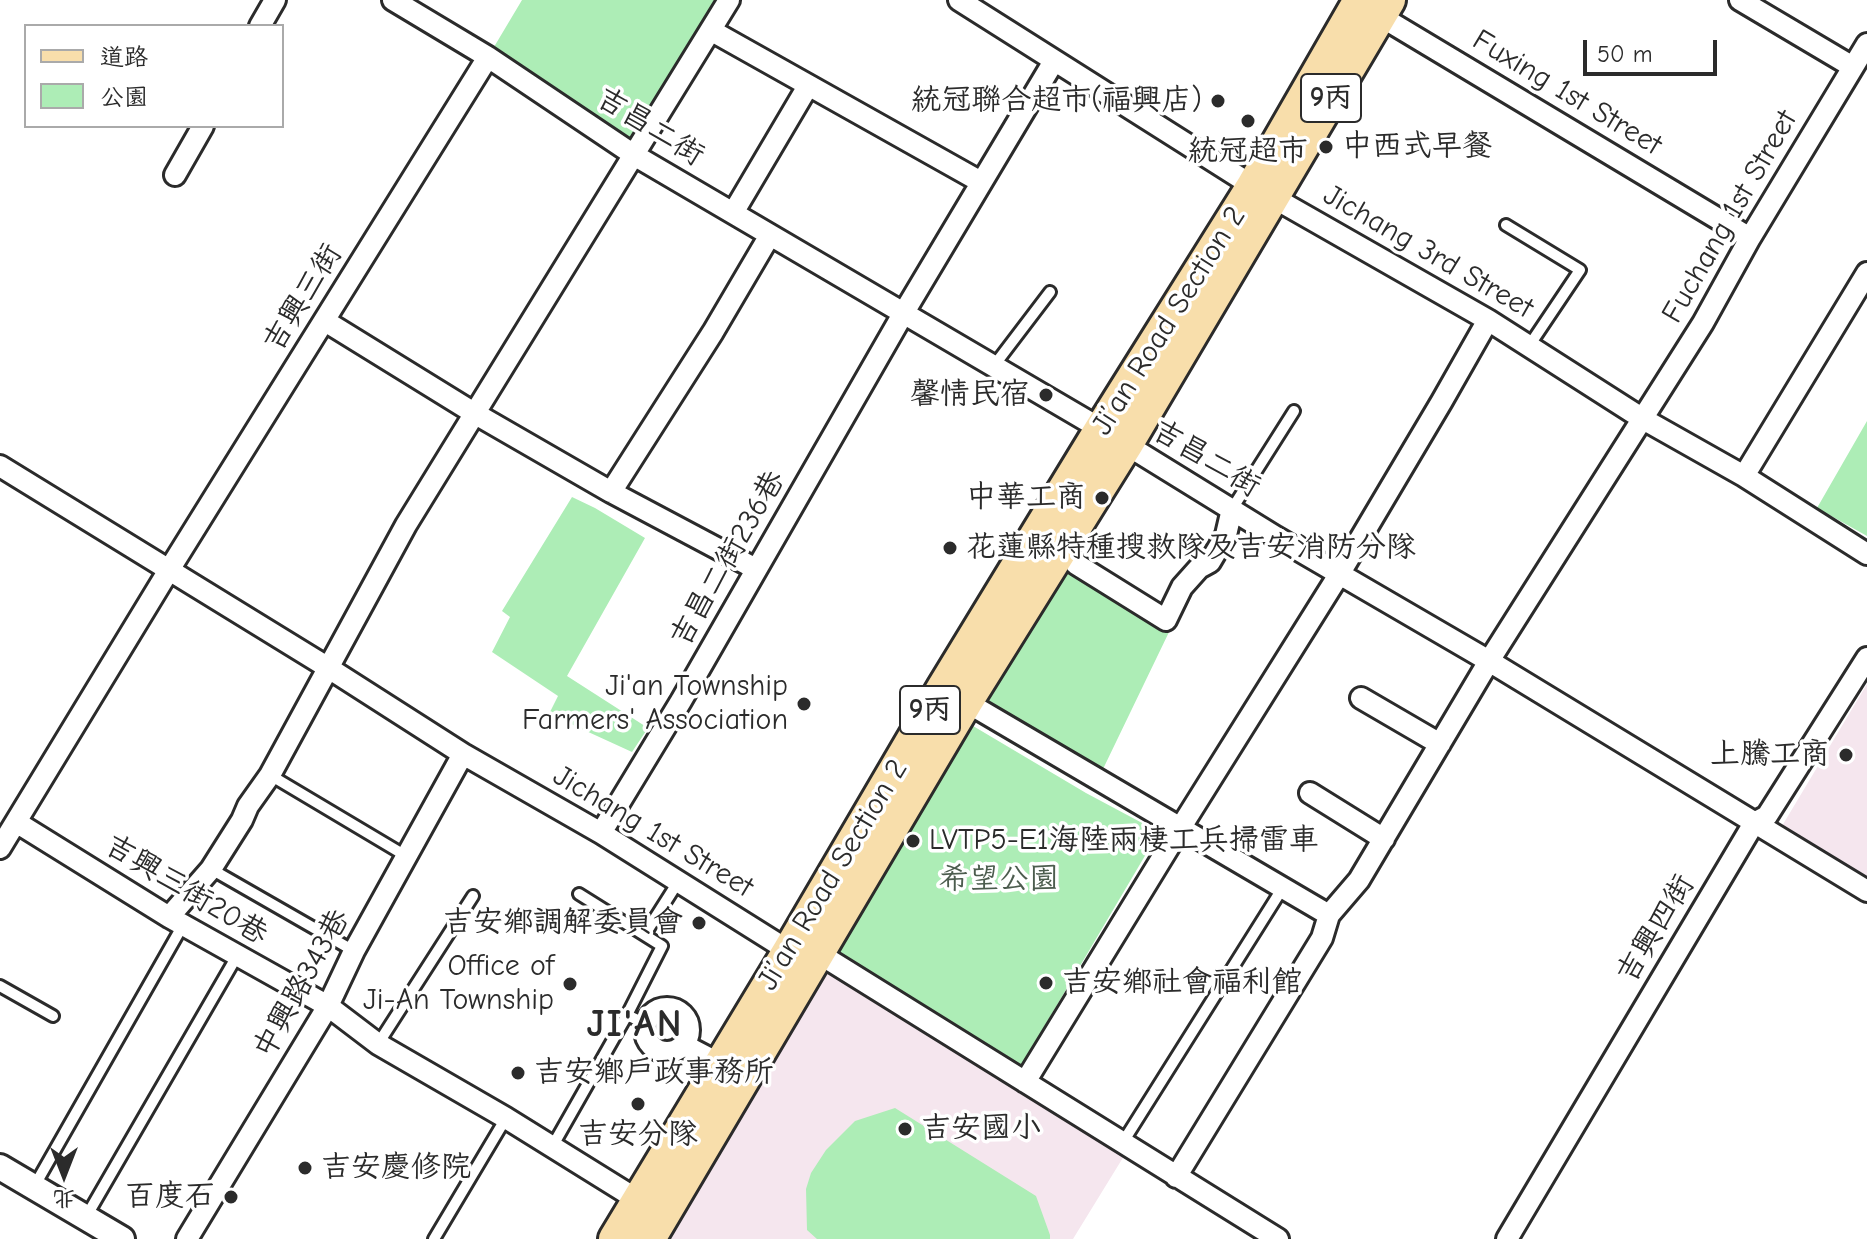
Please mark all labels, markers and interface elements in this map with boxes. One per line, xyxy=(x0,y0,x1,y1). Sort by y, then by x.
street label: Fuxing 1st Street xyxy=(1466,22,1668,164)
legend xyxy=(24,24,284,128)
scale bar xyxy=(1587,24,1721,74)
text: 50 m xyxy=(1597,40,1653,68)
text: 道路 xyxy=(100,43,148,71)
road number: 9丙 xyxy=(1301,74,1361,122)
street label: 吉昌二街 xyxy=(590,80,710,174)
text: 公園 xyxy=(100,83,148,111)
place label: 統冠聯合超市(福興店) xyxy=(911,83,1202,119)
marker: 統冠聯合超市(福興店) xyxy=(1209,92,1227,110)
street label: Fuchang 1st Street xyxy=(1655,104,1805,330)
marker: 統冠超市 xyxy=(1239,112,1257,130)
place label: 中西式早餐 xyxy=(1342,129,1492,165)
place label: 統冠超市 xyxy=(1188,134,1308,170)
marker: 中西式早餐 xyxy=(1317,138,1335,156)
street label: Jichang 3rd Street xyxy=(1317,177,1539,327)
street label: Ji’an Road Section 2 xyxy=(1084,200,1254,442)
street label: 吉興三街 xyxy=(256,238,350,358)
place label: 馨情民宿 xyxy=(910,377,1030,413)
marker: 馨情民宿 xyxy=(1037,386,1055,404)
street label: 吉昌二街 xyxy=(1145,413,1267,505)
street label: 吉昌二街236巷 xyxy=(663,465,793,653)
place label: 中華工商 xyxy=(966,480,1086,516)
marker: 中華工商 xyxy=(1093,489,1111,507)
place label: 花蓮縣特種搜救隊及吉安消防分隊 xyxy=(966,530,1416,566)
marker: 花蓮縣特種搜救隊及吉安消防分隊 xyxy=(941,539,959,557)
place label: Ji'an Township Farmers' Association xyxy=(522,669,788,740)
road number: 9丙 xyxy=(900,686,960,734)
marker: Ji'an Township Farmers' Association xyxy=(795,695,813,713)
place label: 上騰工商 xyxy=(1710,737,1830,773)
marker: 上騰工商 xyxy=(1837,746,1855,764)
street label: Ji’an Road Section 2 xyxy=(750,753,916,997)
street label: Jichang 1st Street xyxy=(546,758,760,906)
place label: LVTP5-E1海陸兩棲工兵掃雷車 xyxy=(929,823,1319,859)
street label: 吉興三街20巷 xyxy=(98,827,274,953)
marker: LVTP5-E1海陸兩棲工兵掃雷車 xyxy=(904,832,922,850)
park label: 希望公園 xyxy=(939,862,1059,898)
street label: 吉興四街 xyxy=(1610,868,1702,990)
street label: 中興路343巷 xyxy=(246,903,358,1065)
place label: 吉安鄉調解委員會 xyxy=(443,905,683,941)
marker: 吉安鄉調解委員會 xyxy=(690,914,708,932)
place label: Office of Ji-An Township xyxy=(363,949,554,1020)
place label: 吉安鄉社會福利館 xyxy=(1062,965,1302,1001)
marker: 吉安鄉社會福利館 xyxy=(1037,974,1055,992)
marker: Office of Ji-An Township xyxy=(561,975,579,993)
district label: JI'AN xyxy=(587,1002,683,1048)
place label: 吉安鄉戶政事務所 xyxy=(534,1055,774,1091)
marker: 吉安鄉戶政事務所 xyxy=(509,1064,527,1082)
marker: 吉安分隊 xyxy=(629,1095,647,1113)
place label: 吉安國小 xyxy=(921,1111,1041,1147)
place label: 吉安分隊 xyxy=(578,1117,698,1153)
marker: 吉安國小 xyxy=(896,1120,914,1138)
north arrow xyxy=(24,1135,104,1215)
place label: 吉安慶修院 xyxy=(321,1150,471,1186)
marker: 吉安慶修院 xyxy=(296,1159,314,1177)
place label: 百度石 xyxy=(125,1179,215,1215)
text: 北 xyxy=(53,1186,75,1212)
marker: 百度石 xyxy=(222,1188,240,1206)

